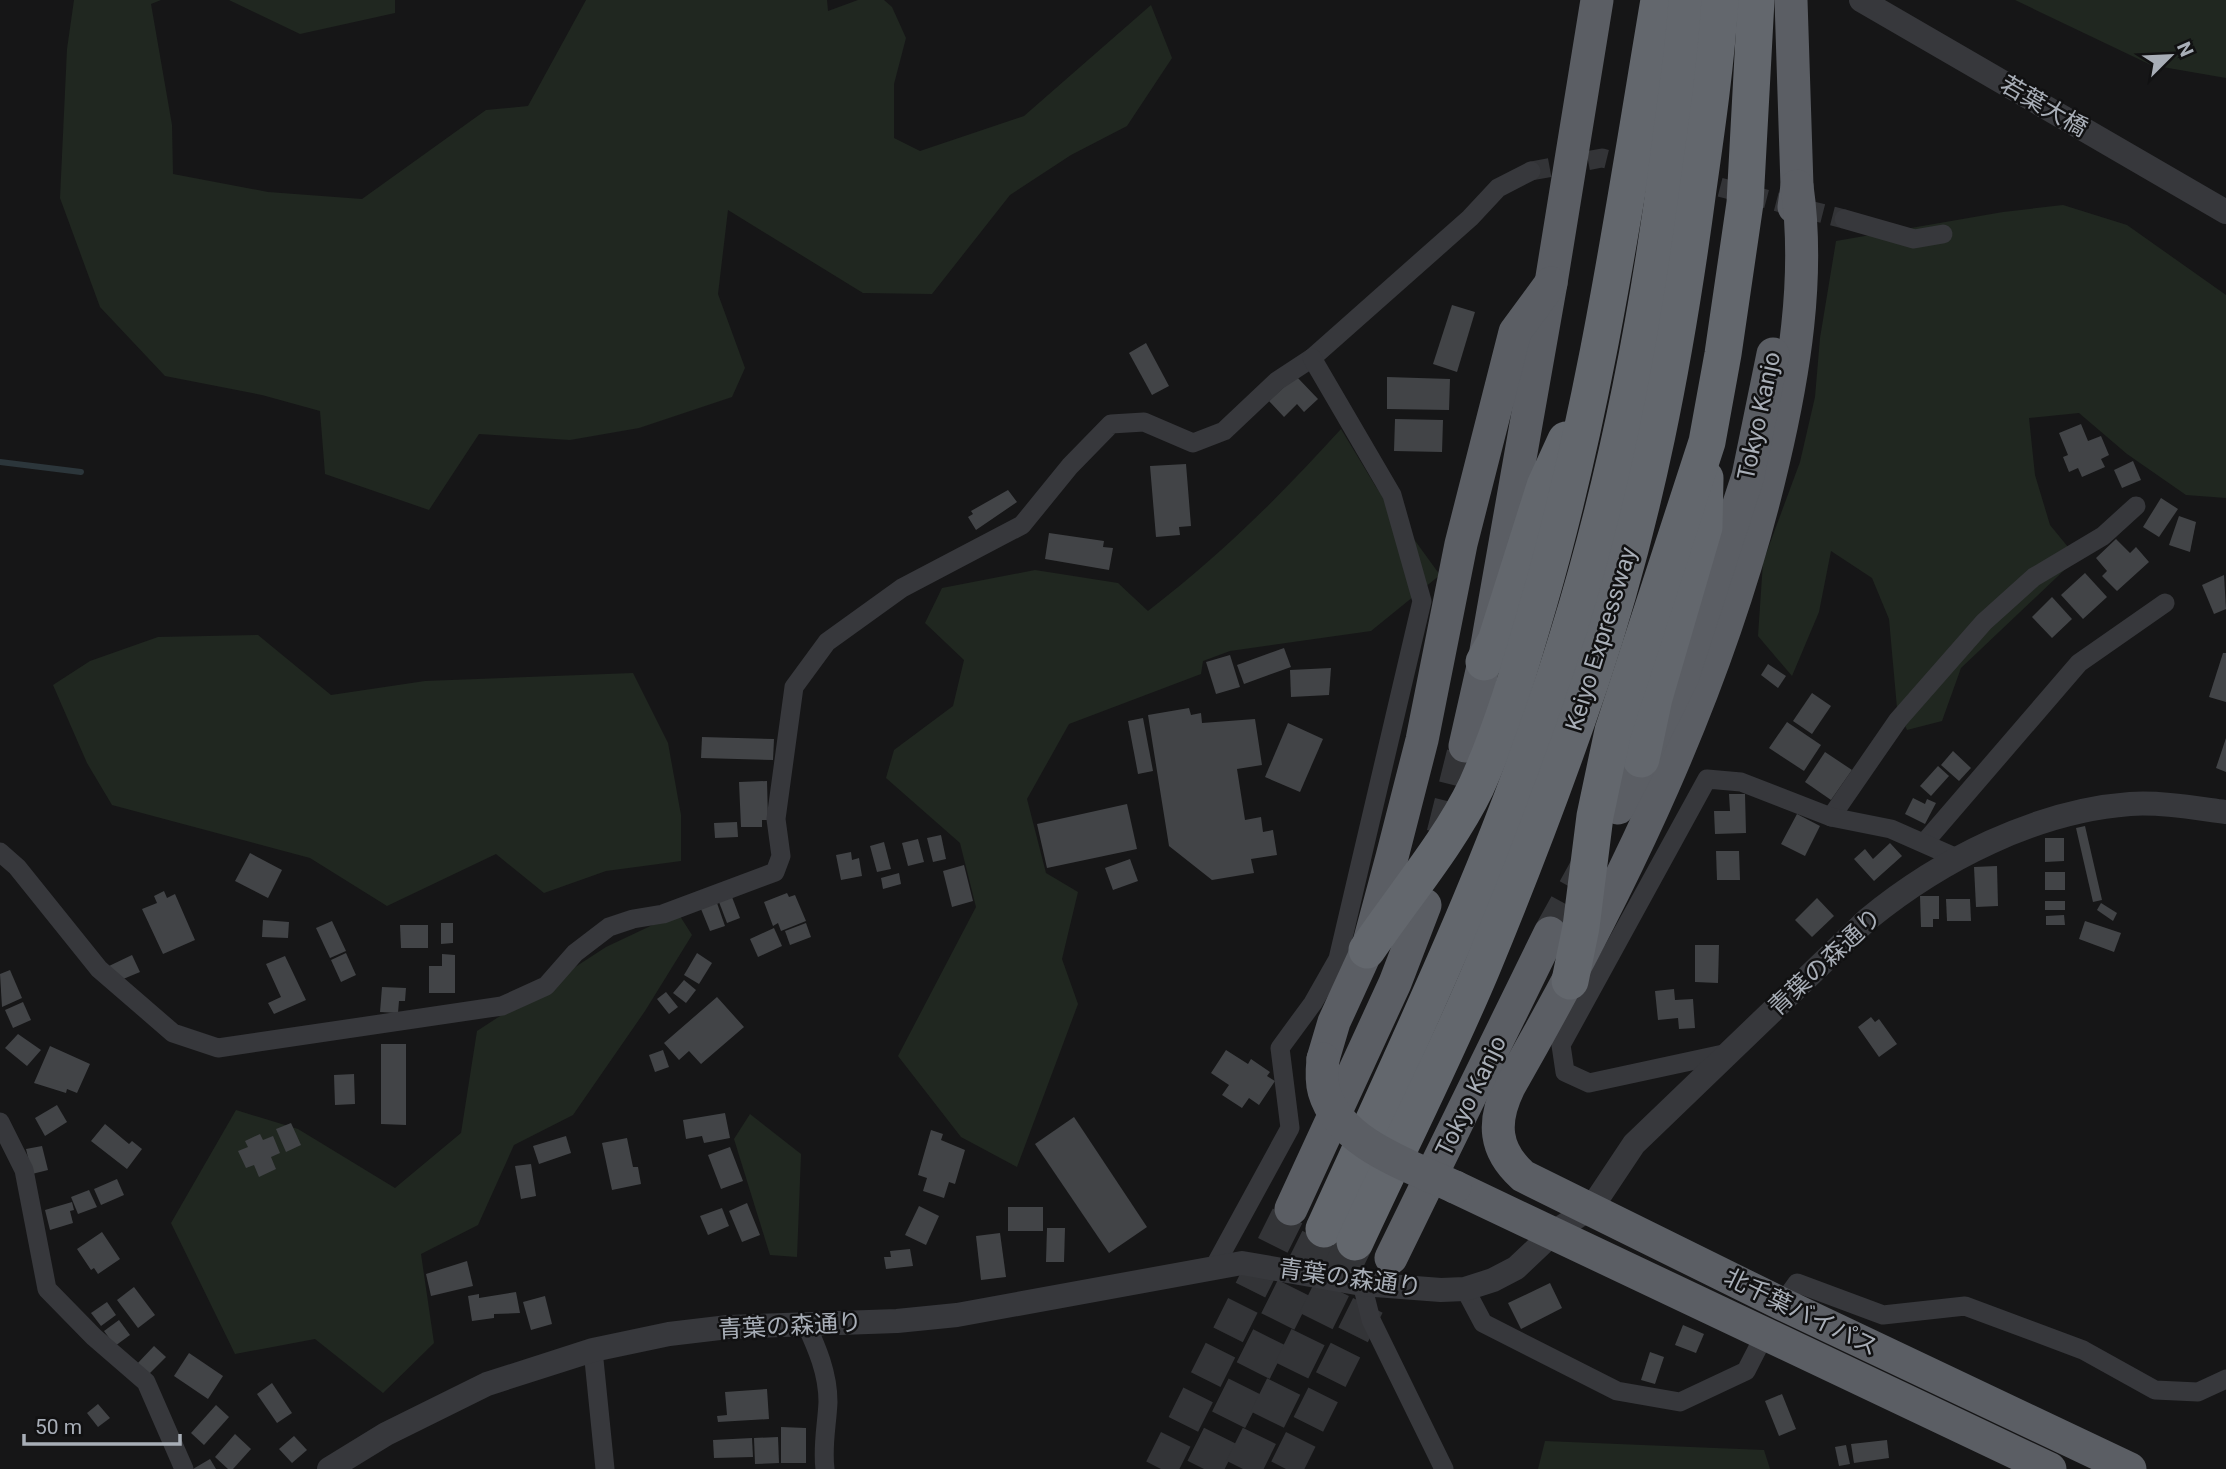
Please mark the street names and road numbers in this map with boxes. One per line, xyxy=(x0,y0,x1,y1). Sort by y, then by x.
street label: 若葉大橋 xyxy=(1995,70,2093,142)
street label: Tokyo Kanjo xyxy=(1732,349,1786,483)
street label: Keiyo Expressway xyxy=(1560,543,1642,734)
street label: 青葉の森通り xyxy=(1763,903,1887,1021)
street label: Tokyo Kanjo xyxy=(1430,1031,1512,1161)
street label: 青葉の森通り xyxy=(1277,1254,1423,1302)
street label: 北千葉バイパス xyxy=(1720,1263,1882,1361)
street label: 青葉の森通り xyxy=(717,1308,863,1344)

